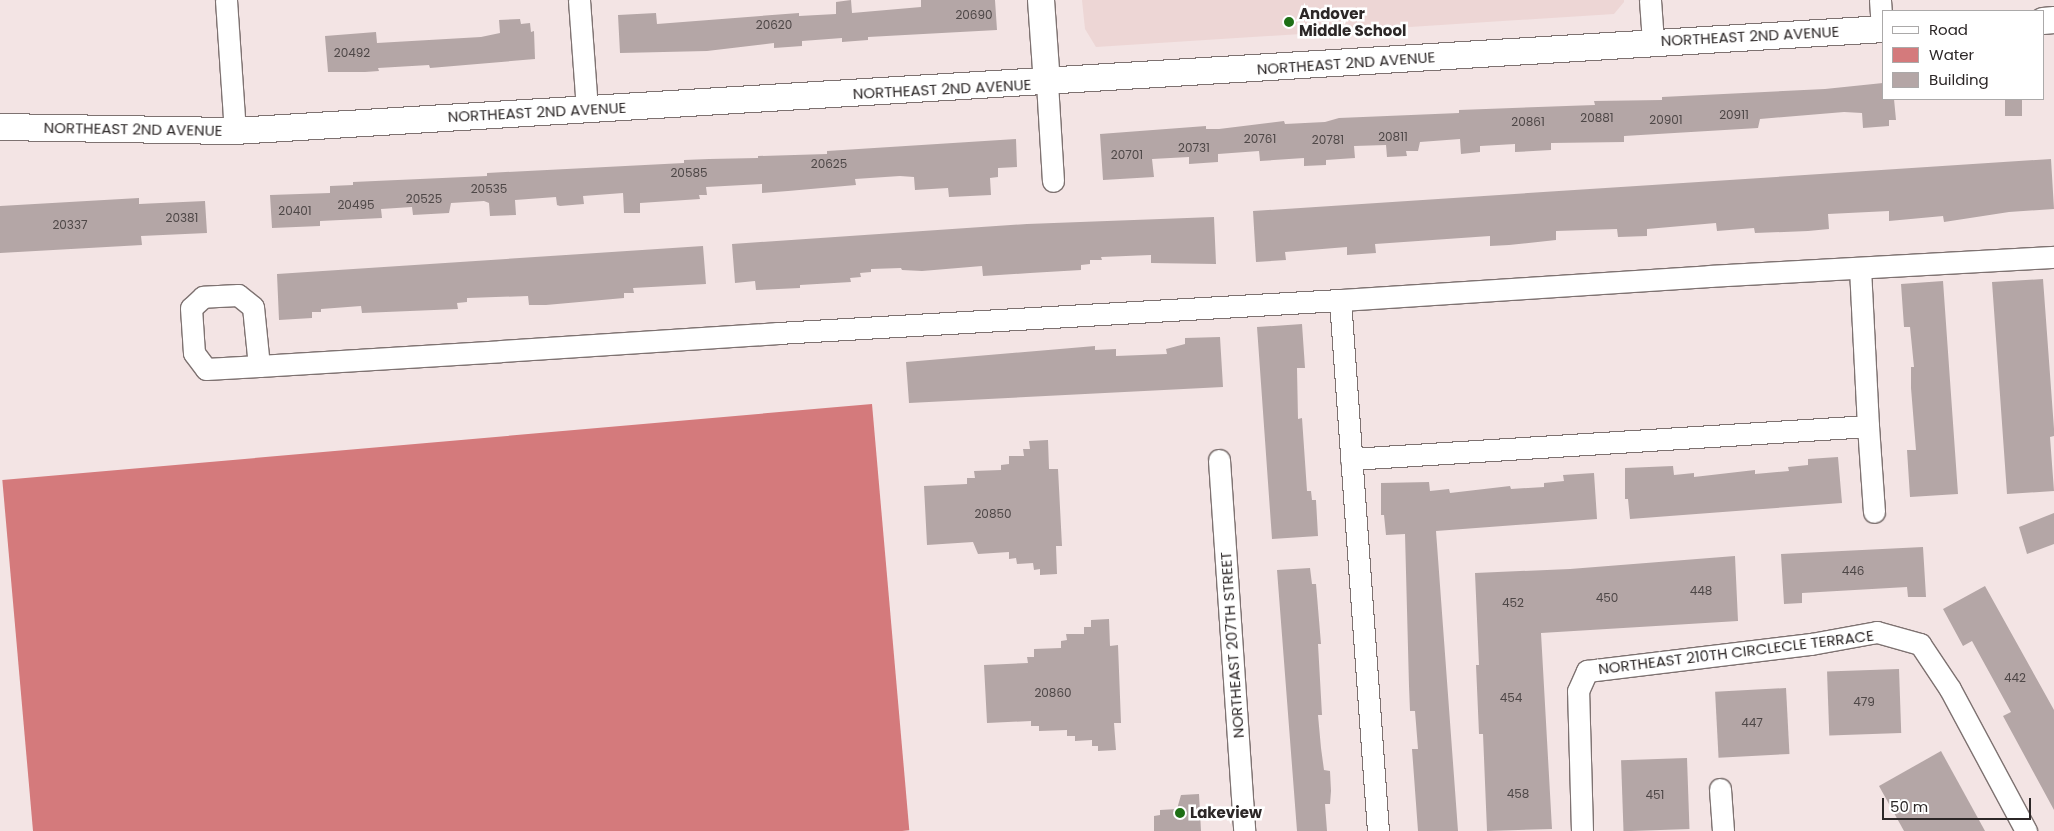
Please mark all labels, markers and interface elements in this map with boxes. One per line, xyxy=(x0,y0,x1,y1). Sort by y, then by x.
place label: Andover Middle School xyxy=(1299,4,1406,39)
house number: 20690 xyxy=(955,8,993,22)
legend xyxy=(1882,10,2044,100)
marker: Andover Middle School xyxy=(1283,16,1295,28)
house number: 20620 xyxy=(756,18,792,32)
text: Road xyxy=(1929,19,1968,40)
street label: NORTHEAST 2ND AVENUE xyxy=(1660,22,1840,50)
text: Water xyxy=(1929,44,1974,65)
house number: 20492 xyxy=(334,46,370,60)
street label: NORTHEAST 2ND AVENUE xyxy=(1256,48,1436,78)
text: Building xyxy=(1929,69,1989,90)
street label: NORTHEAST 2ND AVENUE xyxy=(852,75,1032,103)
street label: NORTHEAST 2ND AVENUE xyxy=(447,98,627,126)
house number: 20911 xyxy=(1719,108,1749,122)
house number: 20881 xyxy=(1580,111,1614,125)
house number: 20901 xyxy=(1649,113,1683,127)
house number: 20861 xyxy=(1511,115,1545,129)
street label: NORTHEAST 2ND AVENUE xyxy=(43,118,223,140)
house number: 20811 xyxy=(1378,130,1408,144)
house number: 20761 xyxy=(1244,132,1276,146)
house number: 20781 xyxy=(1312,133,1344,147)
house number: 20731 xyxy=(1178,141,1210,155)
house number: 20701 xyxy=(1111,148,1143,162)
house number: 20625 xyxy=(811,157,847,171)
house number: 20585 xyxy=(670,166,708,180)
house number: 20535 xyxy=(471,182,507,196)
house number: 20525 xyxy=(406,192,442,206)
house number: 20495 xyxy=(337,198,375,212)
house number: 20401 xyxy=(278,204,312,218)
house number: 20381 xyxy=(166,211,198,225)
house number: 20337 xyxy=(52,218,88,232)
house number: 20850 xyxy=(974,507,1012,521)
street label: NORTHEAST 207TH STREET xyxy=(1217,551,1247,739)
house number: 446 xyxy=(1842,564,1864,578)
house number: 448 xyxy=(1690,584,1712,598)
house number: 450 xyxy=(1596,591,1618,605)
house number: 452 xyxy=(1502,596,1524,610)
street label: NORTHEAST 210TH CIRCLECLE TERRACE xyxy=(1597,626,1875,678)
house number: 442 xyxy=(2004,671,2026,685)
house number: 20860 xyxy=(1034,686,1072,700)
house number: 454 xyxy=(1500,691,1522,705)
house number: 479 xyxy=(1853,695,1875,709)
house number: 447 xyxy=(1741,716,1763,730)
house number: 458 xyxy=(1507,787,1529,801)
house number: 451 xyxy=(1646,788,1664,802)
scale bar xyxy=(1884,788,2033,820)
text: 50 m xyxy=(1890,796,1928,817)
place label: Lakeview xyxy=(1190,804,1262,822)
marker: Lakeview xyxy=(1174,807,1186,819)

